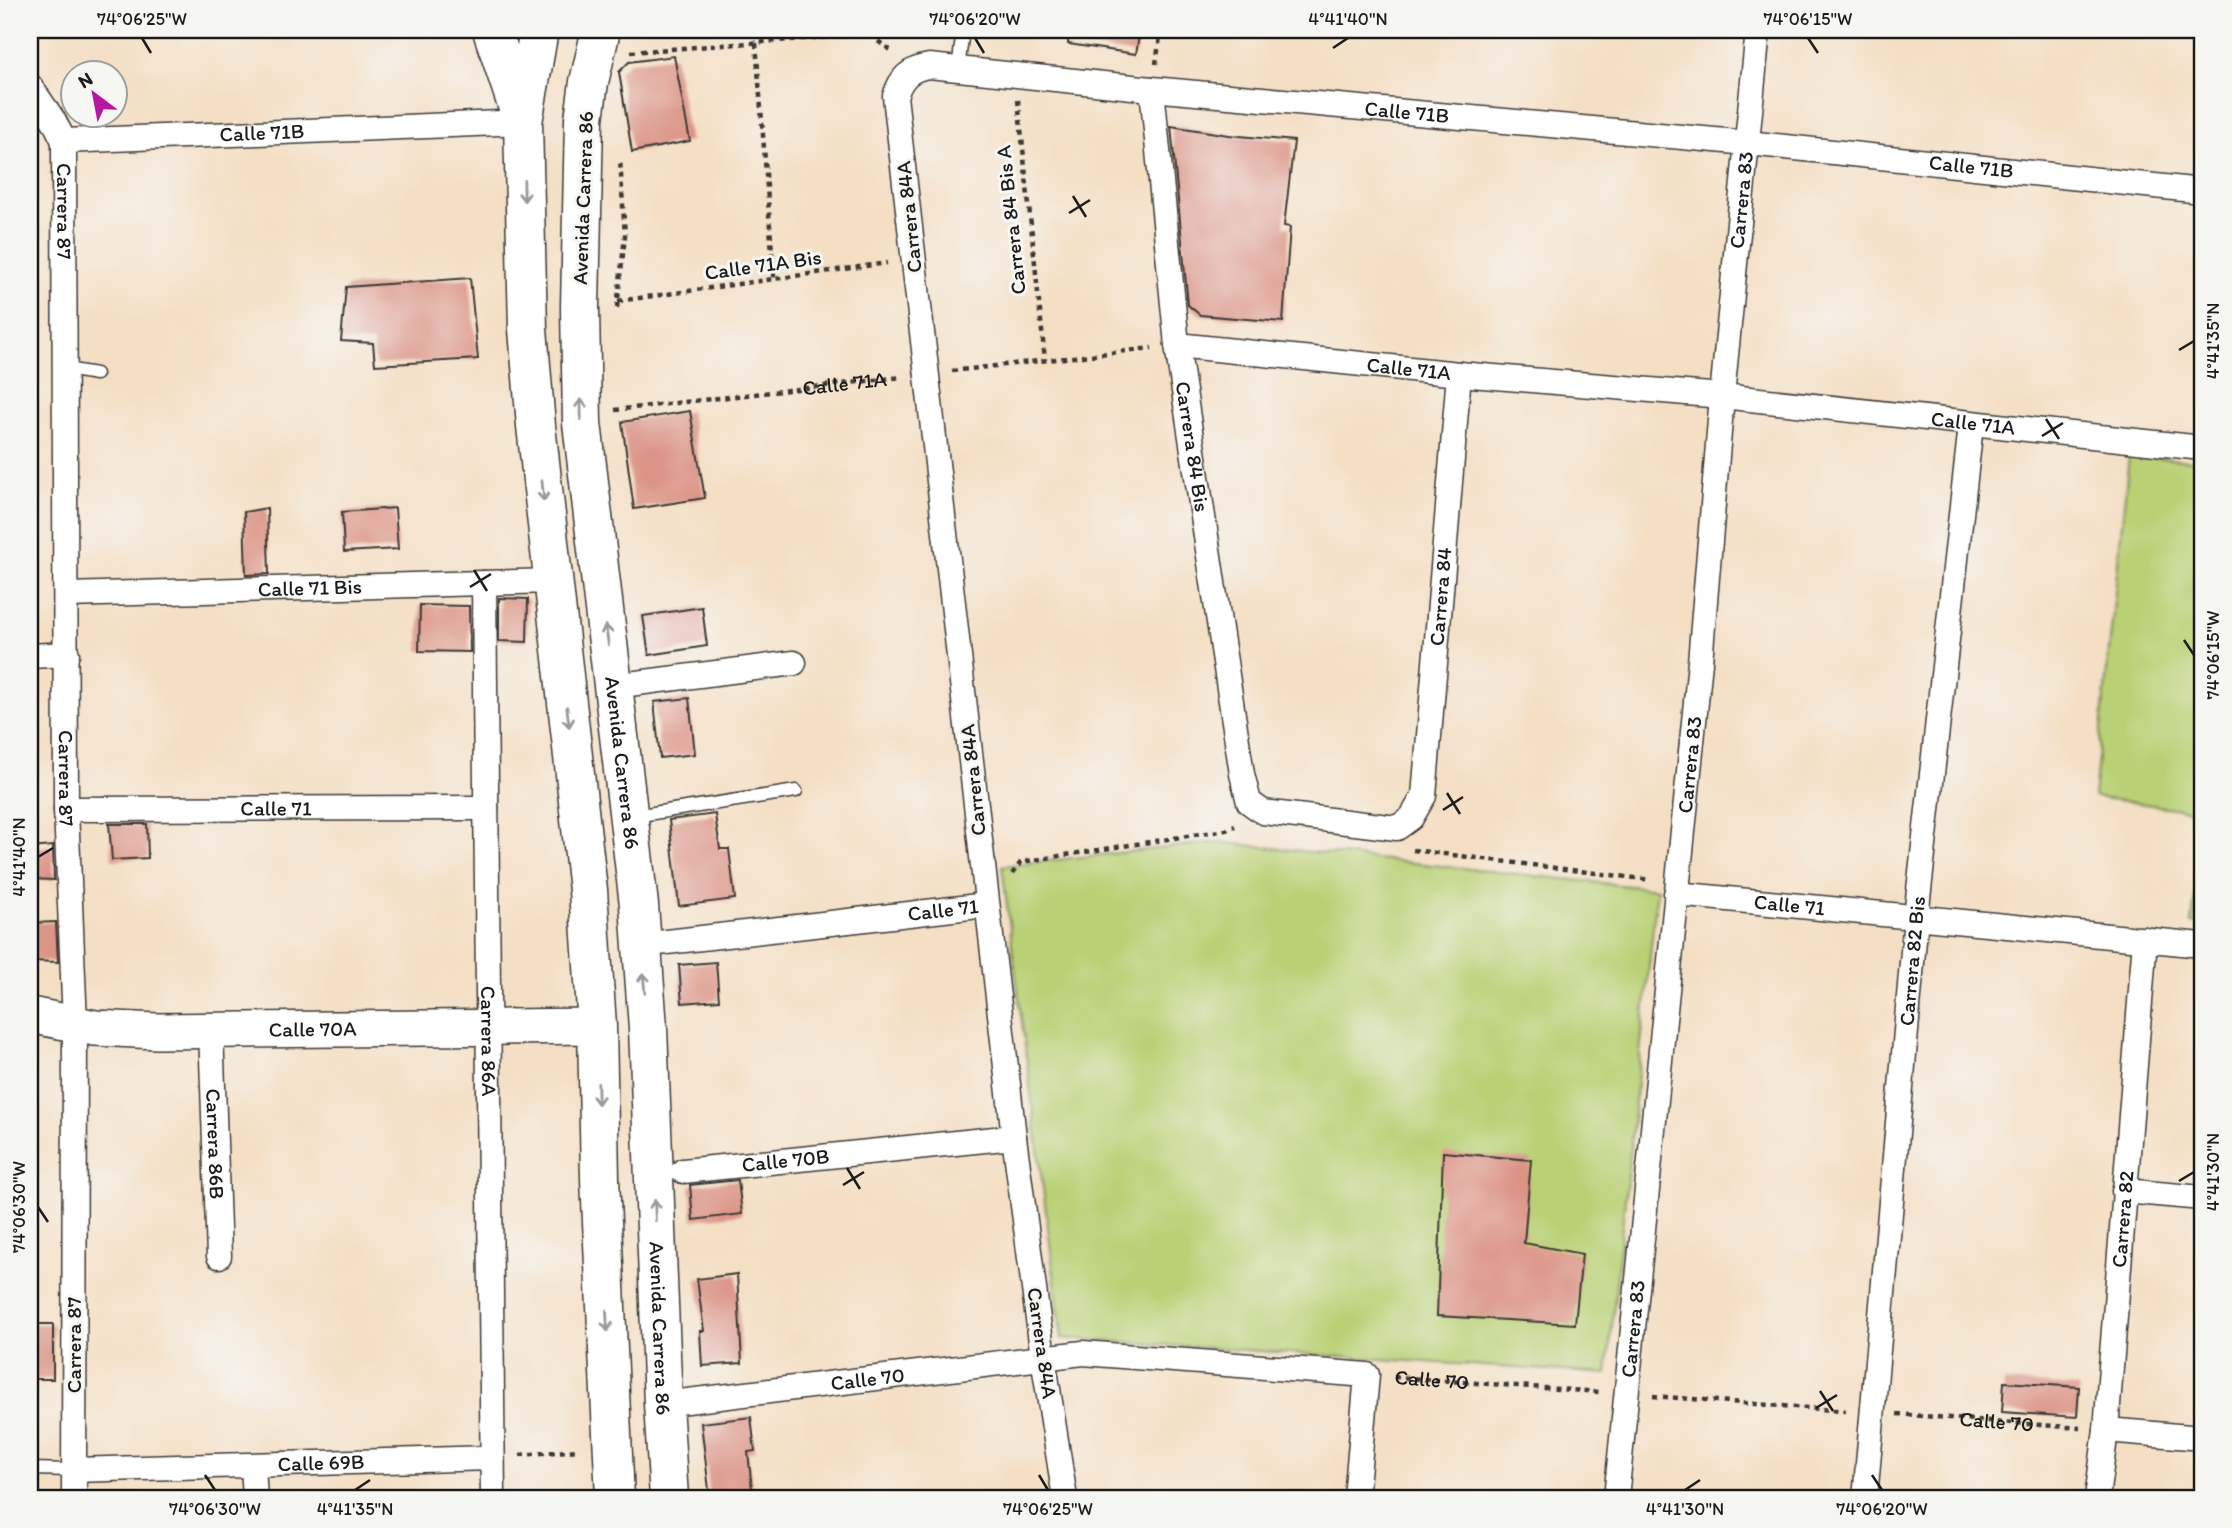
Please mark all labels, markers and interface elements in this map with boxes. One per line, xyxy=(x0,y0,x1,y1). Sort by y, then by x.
text: 74°06'25"W xyxy=(97,8,187,30)
text: 74°06'20"W xyxy=(929,8,1021,30)
text: 4°41'40"N xyxy=(1308,8,1388,30)
text: 74°06'15"W xyxy=(1764,8,1852,30)
north arrow xyxy=(60,60,130,130)
text: N xyxy=(74,67,97,93)
street label: Calle 71B xyxy=(1364,95,1450,128)
street label: Avenida Carrera 86 xyxy=(567,111,598,285)
street label: Calle 71B xyxy=(219,118,305,147)
street label: Carrera 84 Bis A xyxy=(990,144,1031,296)
street label: Calle 71B xyxy=(1928,149,2015,183)
street label: Carrera 83 xyxy=(1724,150,1758,250)
street label: Carrera 84A xyxy=(890,159,927,274)
street label: Carrera 87 xyxy=(52,163,77,260)
one-way arrow xyxy=(517,179,531,202)
street label: Calle 71A Bis xyxy=(703,244,823,285)
text: 4°41'35"N xyxy=(2202,303,2224,379)
street label: Calle 71A xyxy=(1365,352,1453,385)
street label: Calle 71A xyxy=(801,366,888,400)
street label: Carrera 84 Bis xyxy=(1171,379,1215,514)
one-way arrow xyxy=(575,397,588,420)
street label: Calle 71A xyxy=(1930,406,2017,440)
one-way arrow xyxy=(536,479,549,502)
street label: Carrera 84 xyxy=(1423,546,1457,647)
street label: Calle 71 Bis xyxy=(257,573,362,601)
text: 74°06'15"W xyxy=(2202,611,2224,699)
one-way arrow xyxy=(600,624,613,647)
street label: Avenida Carrera 86 xyxy=(600,675,645,851)
one-way arrow xyxy=(562,705,575,728)
street label: Carrera 83 xyxy=(1672,715,1707,814)
street label: Carrera 84A xyxy=(954,722,991,837)
street label: Carrera 87 xyxy=(54,730,80,827)
street label: Calle 71 xyxy=(240,795,312,821)
text: 4°41'40"N xyxy=(8,817,30,897)
street label: Calle 71 xyxy=(1753,889,1826,920)
street label: Calle 71 xyxy=(906,893,980,926)
street label: Carrera 82 Bis xyxy=(1893,895,1930,1027)
one-way arrow xyxy=(637,972,650,994)
street label: Carrera 86A xyxy=(476,985,502,1097)
street label: Calle 70A xyxy=(269,1016,357,1042)
one-way arrow xyxy=(592,1082,605,1105)
street label: Carrera 86B xyxy=(201,1088,230,1200)
text: 4°41'30"N xyxy=(2202,1133,2224,1211)
street label: Calle 70B xyxy=(740,1143,830,1177)
text: 74°06'30"W xyxy=(8,1161,30,1253)
street label: Carrera 82 xyxy=(2106,1170,2139,1269)
one-way arrow xyxy=(649,1199,662,1222)
street label: Avenida Carrera 86 xyxy=(645,1241,677,1416)
street label: Carrera 83 xyxy=(1615,1279,1650,1379)
street label: Carrera 84A xyxy=(1022,1286,1063,1401)
street label: Carrera 87 xyxy=(61,1297,86,1393)
one-way arrow xyxy=(600,1310,613,1333)
street label: Calle 70 xyxy=(829,1362,906,1396)
street label: Calle 70 xyxy=(1394,1364,1470,1394)
street label: Calle 70 xyxy=(1959,1406,2035,1436)
street label: Calle 69B xyxy=(277,1449,365,1476)
text: 74°06'30"W xyxy=(169,1498,261,1520)
text: 4°41'35"N xyxy=(317,1498,393,1520)
text: 74°06'25"W xyxy=(1003,1498,1093,1520)
text: 4°41'30"N xyxy=(1646,1498,1724,1520)
text: 74°06'20"W xyxy=(1836,1498,1928,1520)

